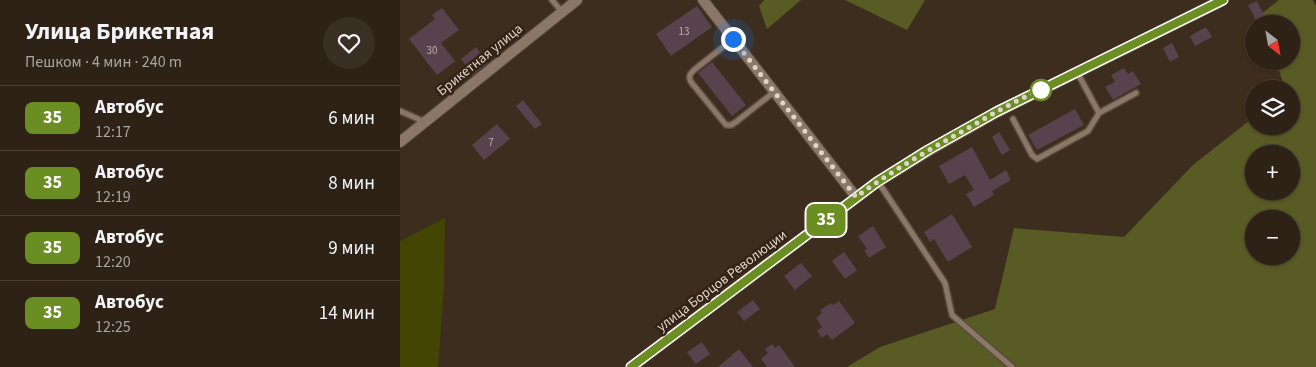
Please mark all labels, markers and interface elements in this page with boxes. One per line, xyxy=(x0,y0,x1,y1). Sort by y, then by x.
text: Улица Брикетная xyxy=(25,14,214,49)
north arrow xyxy=(1245,15,1300,70)
map controls xyxy=(1245,15,1300,265)
button: heart xyxy=(323,17,375,69)
street label: Брикетная улица xyxy=(433,19,527,101)
house number: 13 xyxy=(679,24,689,39)
your location xyxy=(721,27,746,52)
house number: 30 xyxy=(427,43,437,58)
text: Пешком · 4 мин · 240 m xyxy=(25,51,182,73)
unlabelled marker xyxy=(1030,79,1052,101)
button: layers xyxy=(1245,80,1300,135)
text: Автобус xyxy=(95,94,164,121)
text: 35 xyxy=(43,105,62,130)
text: 6 мин xyxy=(328,105,375,132)
text: 12:17 xyxy=(95,121,131,143)
house number: 7 xyxy=(488,135,494,150)
button: + xyxy=(1245,145,1300,200)
text: Автобус xyxy=(95,159,164,186)
text: 35 xyxy=(43,170,62,195)
text: 8 мин xyxy=(328,170,375,197)
text: 12:19 xyxy=(95,186,131,208)
line badge: 35 xyxy=(804,204,848,236)
text: 35 xyxy=(816,207,836,232)
button: − xyxy=(1245,210,1300,265)
text: Автобус xyxy=(95,224,164,251)
street label: улица Борцов Революции xyxy=(653,225,791,337)
text: 35 xyxy=(43,235,62,260)
text: 9 мин xyxy=(328,235,375,262)
text: 12:20 xyxy=(95,251,131,273)
text: Автобус xyxy=(95,289,164,316)
text: 35 xyxy=(43,300,62,325)
text: 14 мин xyxy=(319,300,375,327)
text: 12:25 xyxy=(95,316,131,338)

